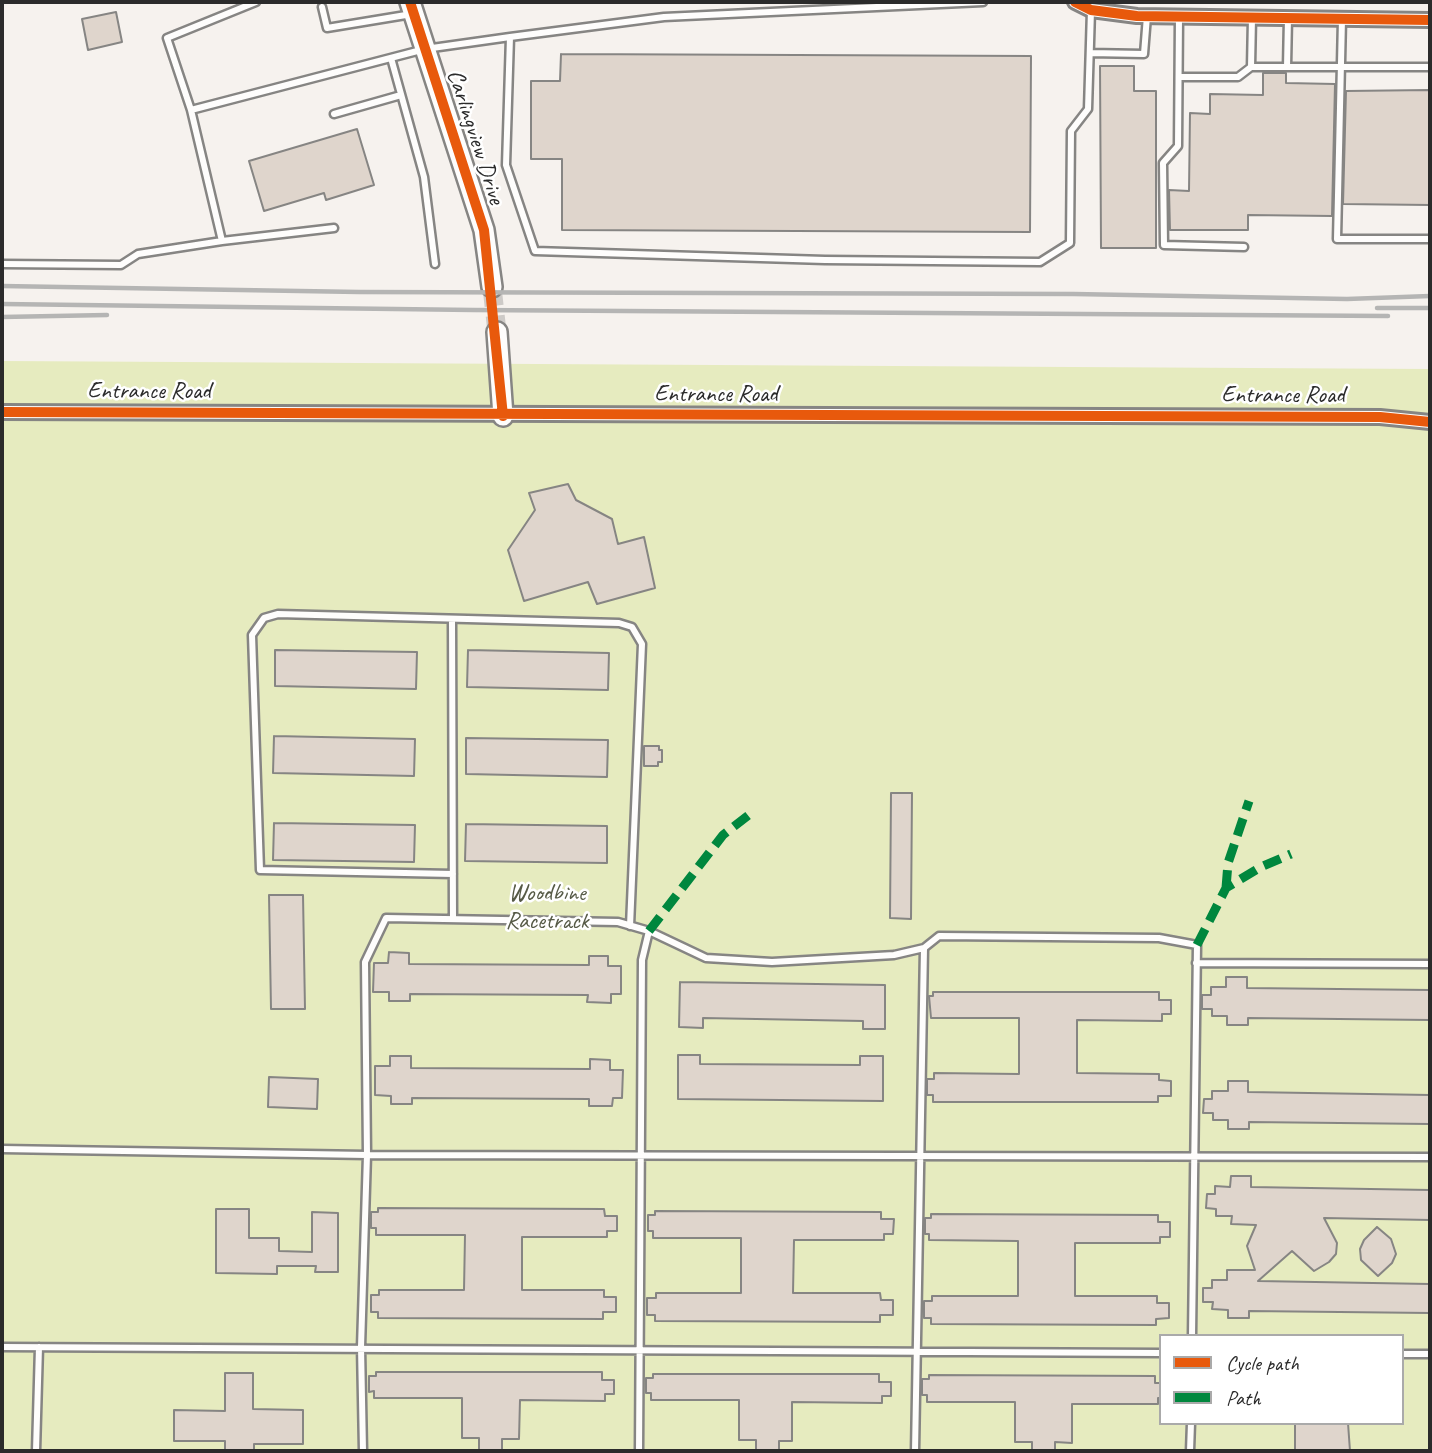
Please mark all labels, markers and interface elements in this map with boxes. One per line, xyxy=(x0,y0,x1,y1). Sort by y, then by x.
street label: Carlingview Drive xyxy=(440,66,510,208)
street label: Entrance Road xyxy=(87,378,211,406)
street label: Entrance Road xyxy=(654,381,778,409)
street label: Entrance Road xyxy=(1221,382,1345,410)
park label: Woodbine Racetrack xyxy=(505,880,589,936)
legend xyxy=(1159,1334,1404,1425)
text: Cycle path xyxy=(1226,1350,1299,1376)
text: Path xyxy=(1226,1385,1261,1411)

